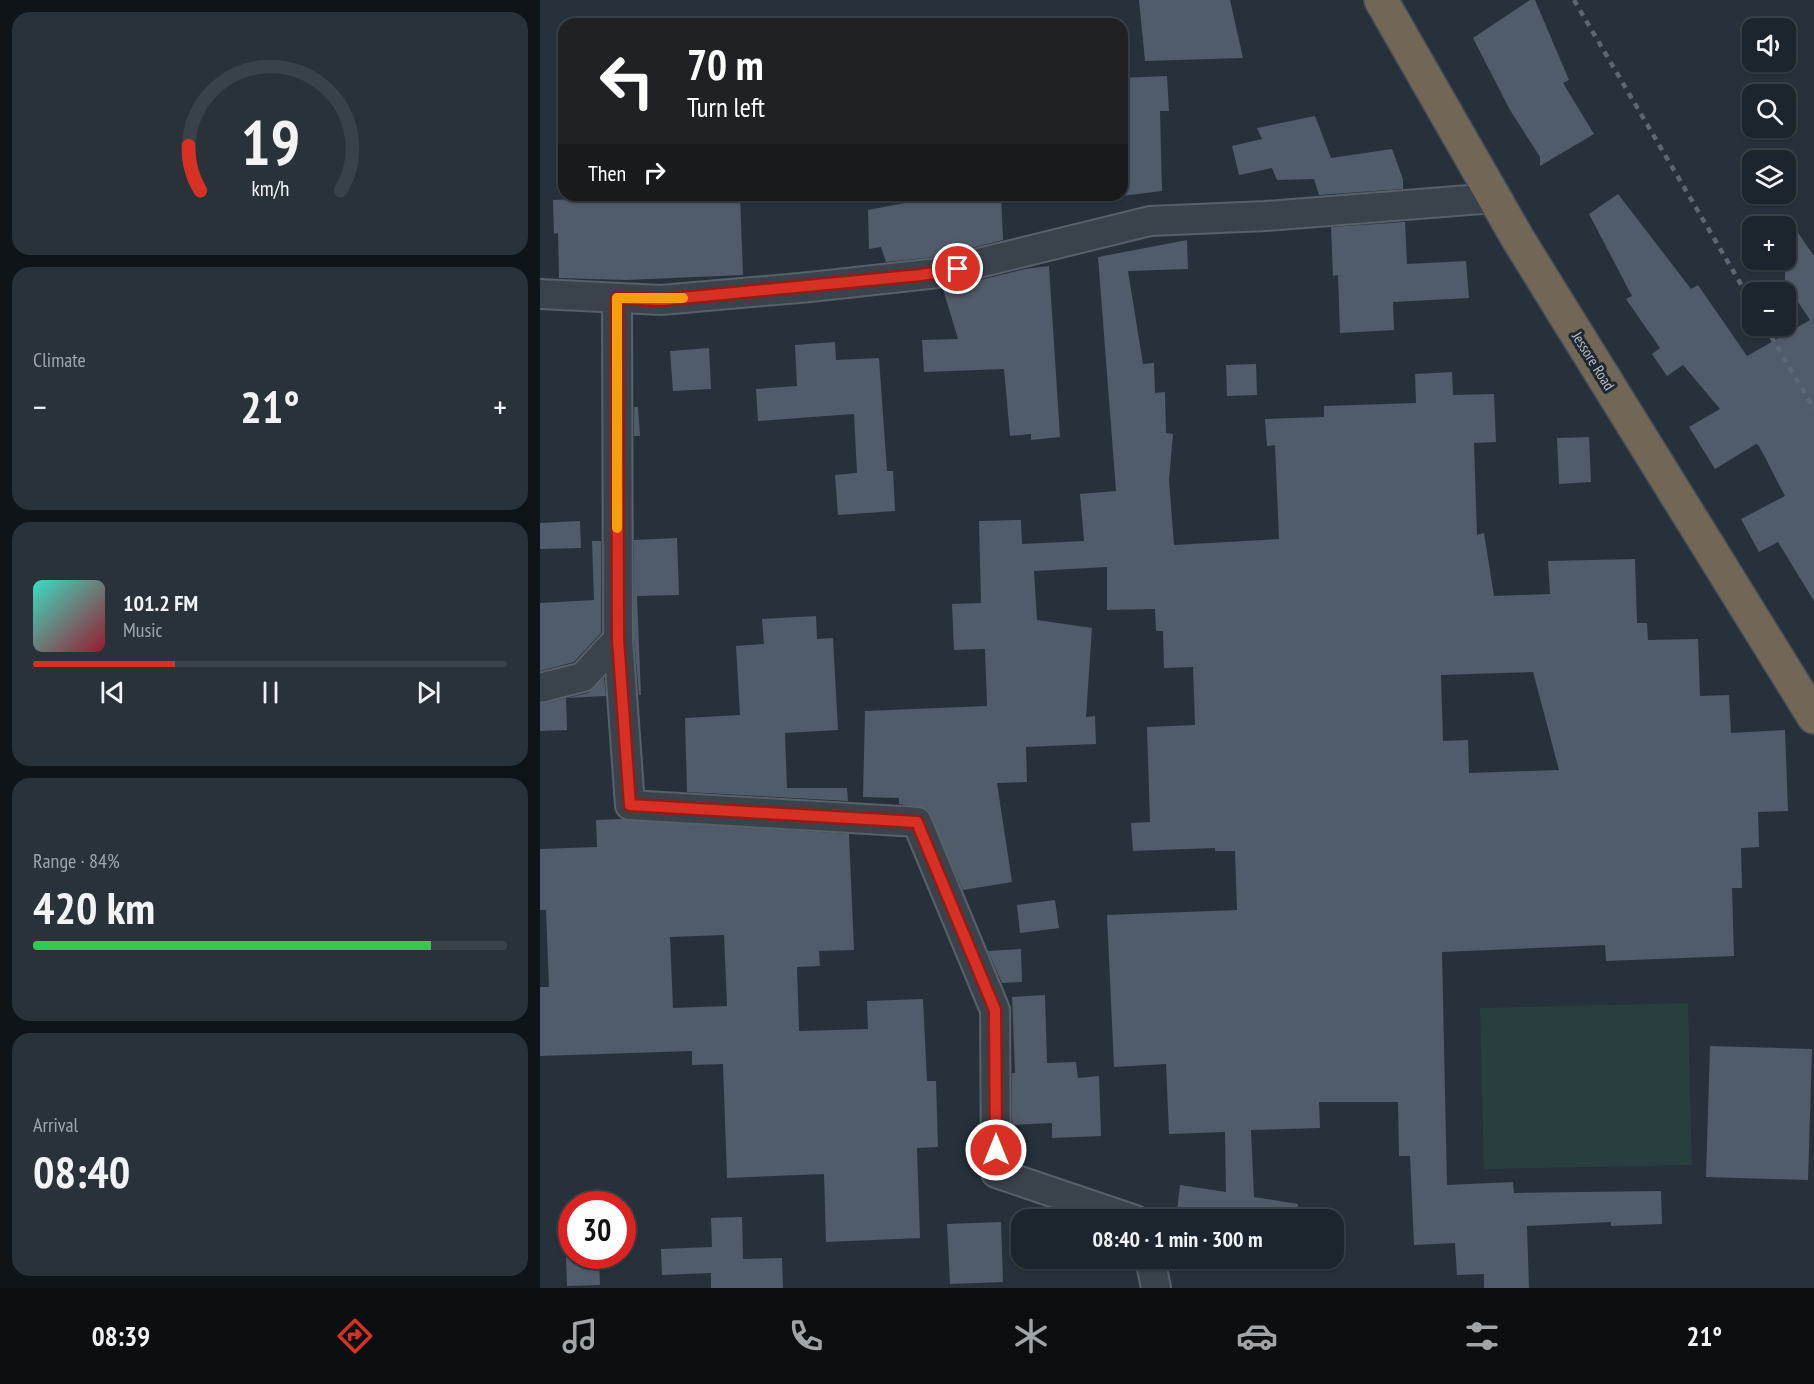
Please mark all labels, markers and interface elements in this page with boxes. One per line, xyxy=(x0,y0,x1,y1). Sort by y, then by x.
map controls xyxy=(1742,18,1796,336)
button: sound xyxy=(1742,18,1796,72)
text: 70 m xyxy=(687,37,764,92)
icon: left xyxy=(588,42,666,120)
button: search xyxy=(1742,84,1796,138)
text: Turn left xyxy=(687,90,765,124)
text: 19 xyxy=(240,101,300,182)
button: layers xyxy=(1742,150,1796,204)
icon: right xyxy=(638,156,671,189)
text: Then xyxy=(588,159,626,187)
text: km/h xyxy=(251,174,289,202)
button: + xyxy=(1742,216,1796,270)
pin xyxy=(932,243,983,294)
icon: arrive xyxy=(941,252,974,285)
button: − xyxy=(1742,282,1796,336)
street label: Jessore Road xyxy=(1567,327,1619,394)
text: Climate xyxy=(33,347,86,373)
text: 21° xyxy=(240,377,300,435)
text: − xyxy=(33,385,47,428)
text: + xyxy=(493,385,507,428)
text: 101.2 FM xyxy=(123,589,198,617)
text: Music xyxy=(123,617,163,643)
icon: previous xyxy=(96,676,129,709)
icon: pause xyxy=(254,676,287,709)
icon: next xyxy=(412,676,445,709)
text: Range · 84% xyxy=(33,848,120,874)
text: 420 km xyxy=(33,878,155,936)
text: Arrival xyxy=(33,1112,78,1138)
position arrow xyxy=(964,1118,1028,1182)
text: 08:40 xyxy=(33,1142,130,1200)
speed limit sign: 30 xyxy=(558,1191,636,1269)
text: 08:40 · 1 min · 300 m xyxy=(1092,1225,1263,1253)
icon: directions xyxy=(334,1315,376,1357)
icon: music xyxy=(559,1315,601,1357)
icon: phone xyxy=(785,1315,827,1357)
icon: climate xyxy=(1010,1315,1052,1357)
icon: car xyxy=(1236,1315,1278,1357)
icon: filters xyxy=(1461,1315,1503,1357)
text: 08:39 xyxy=(92,1319,150,1353)
text: 21° xyxy=(1687,1319,1722,1353)

